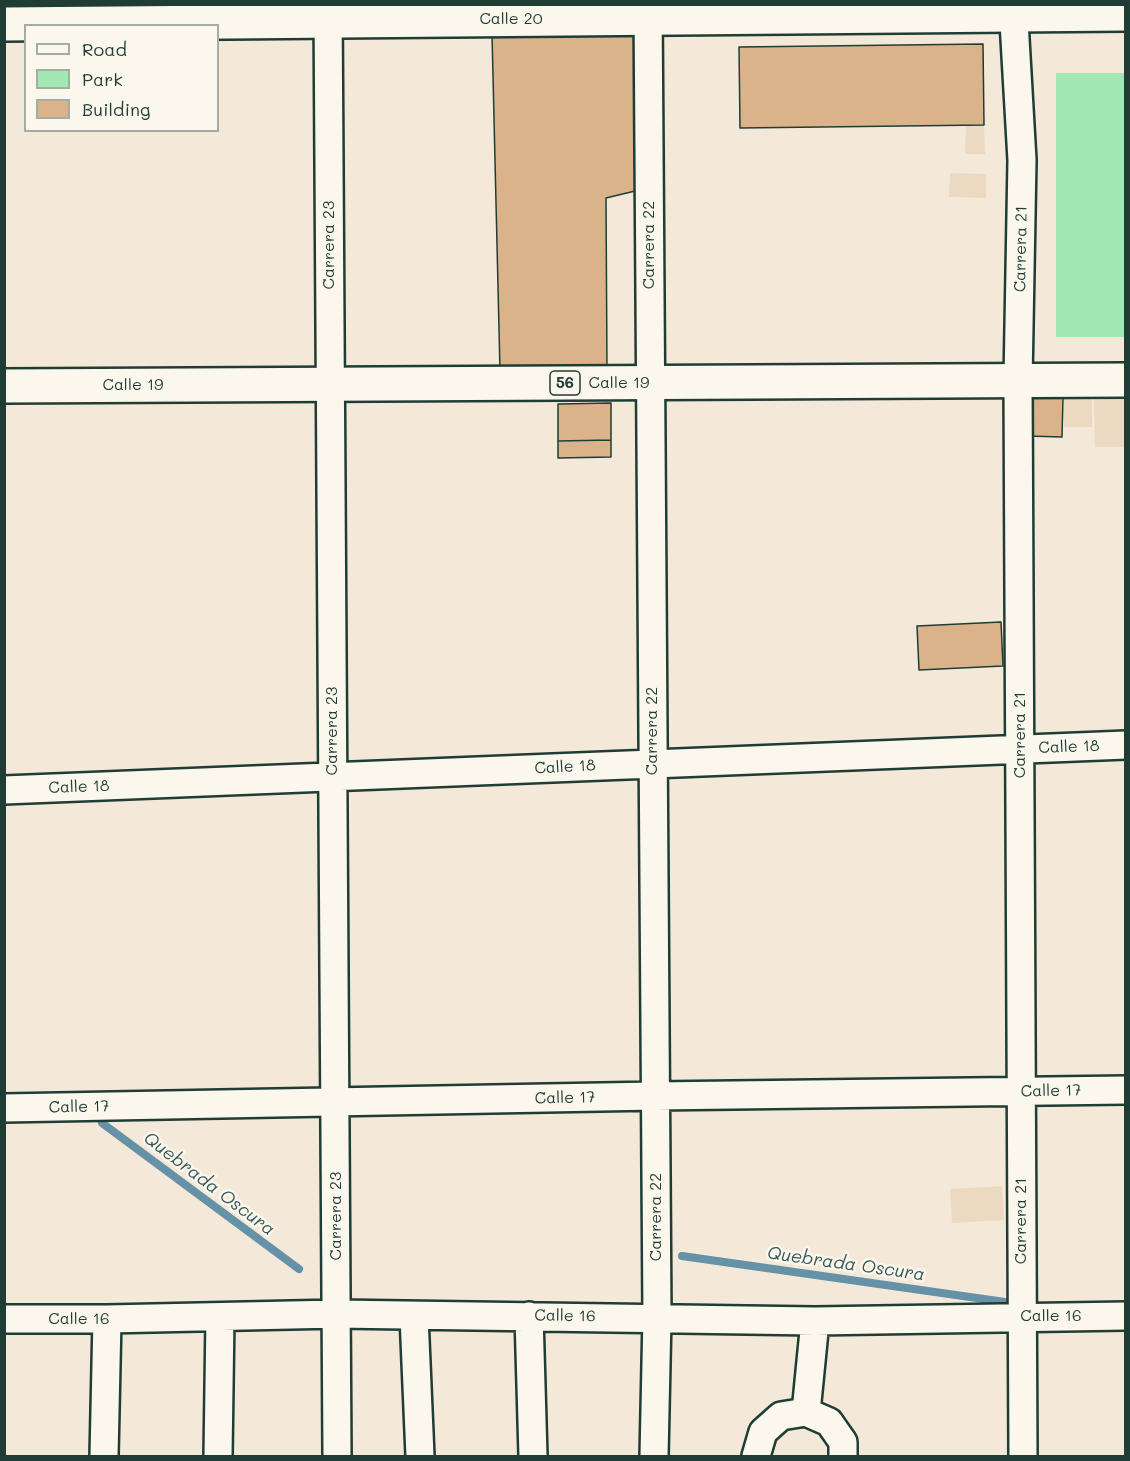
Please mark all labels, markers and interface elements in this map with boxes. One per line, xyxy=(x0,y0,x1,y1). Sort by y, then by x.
street label: Calle 20 xyxy=(479,9,543,29)
legend xyxy=(24,24,219,132)
text: Road xyxy=(82,37,127,61)
text: Park xyxy=(82,67,123,91)
text: Building xyxy=(82,97,150,121)
street label: Carrera 23 xyxy=(319,201,339,289)
street label: Carrera 22 xyxy=(639,201,659,289)
street label: Carrera 21 xyxy=(1011,206,1031,292)
road number: 56 xyxy=(550,371,580,395)
street label: Calle 19 xyxy=(588,373,650,393)
street label: Calle 19 xyxy=(102,375,164,395)
street label: Carrera 23 xyxy=(322,687,342,775)
street label: Carrera 22 xyxy=(642,687,662,775)
street label: Carrera 21 xyxy=(1010,692,1030,778)
street label: Calle 18 xyxy=(1038,736,1100,758)
street label: Calle 18 xyxy=(534,756,596,778)
street label: Calle 18 xyxy=(48,776,110,798)
street label: Calle 17 xyxy=(1021,1081,1081,1101)
street label: Calle 17 xyxy=(535,1088,595,1108)
street label: Calle 17 xyxy=(49,1097,109,1117)
water label: Quebrada Oscura xyxy=(139,1128,279,1240)
street label: Carrera 23 xyxy=(326,1172,346,1260)
street label: Carrera 22 xyxy=(646,1173,666,1261)
street label: Carrera 21 xyxy=(1011,1178,1031,1264)
water label: Quebrada Oscura xyxy=(766,1242,926,1286)
street label: Calle 16 xyxy=(534,1306,596,1326)
street label: Calle 16 xyxy=(1020,1306,1082,1326)
street label: Calle 16 xyxy=(48,1309,110,1329)

